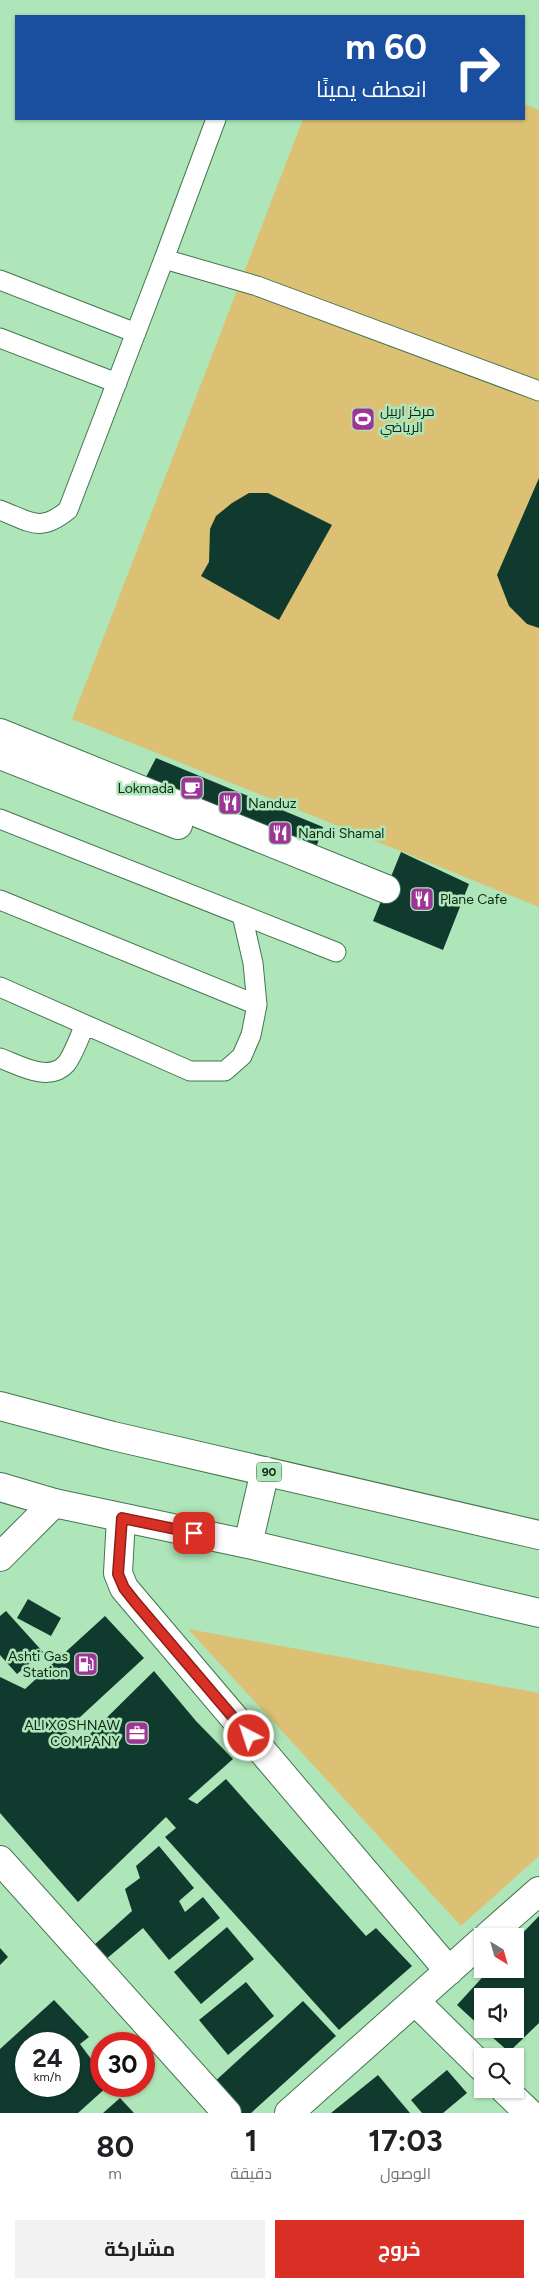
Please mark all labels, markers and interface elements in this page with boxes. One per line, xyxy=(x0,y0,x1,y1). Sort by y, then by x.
text: 60 m xyxy=(345,26,427,68)
icon: right xyxy=(445,35,510,100)
text: انعطف يمينًا xyxy=(316,76,427,103)
place label: مركز اربيل الرياضي xyxy=(380,403,435,438)
sports icon: مركز اربيل الرياضي xyxy=(350,406,376,432)
cafe icon: Lokmada xyxy=(179,775,205,801)
place label: Lokmada xyxy=(117,780,174,797)
restaurant icon: Nanduz xyxy=(217,790,243,816)
place label: Nanduz xyxy=(248,795,297,812)
restaurant icon: Nandi Shamal xyxy=(267,820,293,846)
place label: Nandi Shamal xyxy=(298,825,384,842)
restaurant icon: Plane Cafe xyxy=(409,886,435,912)
place label: Plane Cafe xyxy=(440,891,508,908)
road number: 90 xyxy=(256,1462,282,1481)
pin xyxy=(173,1512,215,1554)
icon: arrive xyxy=(180,1519,208,1547)
place label: Ashti Gas Station xyxy=(8,1648,68,1681)
fuel station icon: Ashti Gas Station xyxy=(73,1651,99,1677)
position arrow xyxy=(222,1709,274,1761)
place label: ALI XOSHNAW COMPANY xyxy=(24,1717,121,1750)
office icon: ALI XOSHNAW COMPANY xyxy=(124,1720,150,1746)
north arrow xyxy=(474,1928,524,1978)
map controls xyxy=(474,1928,524,2098)
button: sound xyxy=(474,1988,524,2038)
speed limit sign: 30 xyxy=(90,2032,155,2097)
text: 24 xyxy=(32,2043,63,2073)
button: search xyxy=(474,2048,524,2098)
text: km/h xyxy=(34,2070,61,2084)
text: 1 xyxy=(245,2122,257,2159)
text: 17:03 xyxy=(368,2122,443,2159)
text: 80 xyxy=(96,2128,134,2165)
text: m xyxy=(108,2164,122,2183)
text: دقيقة xyxy=(230,2164,272,2183)
text: الوصول xyxy=(380,2164,431,2183)
button: مشاركة xyxy=(15,2220,265,2278)
button: خروج xyxy=(275,2220,524,2278)

